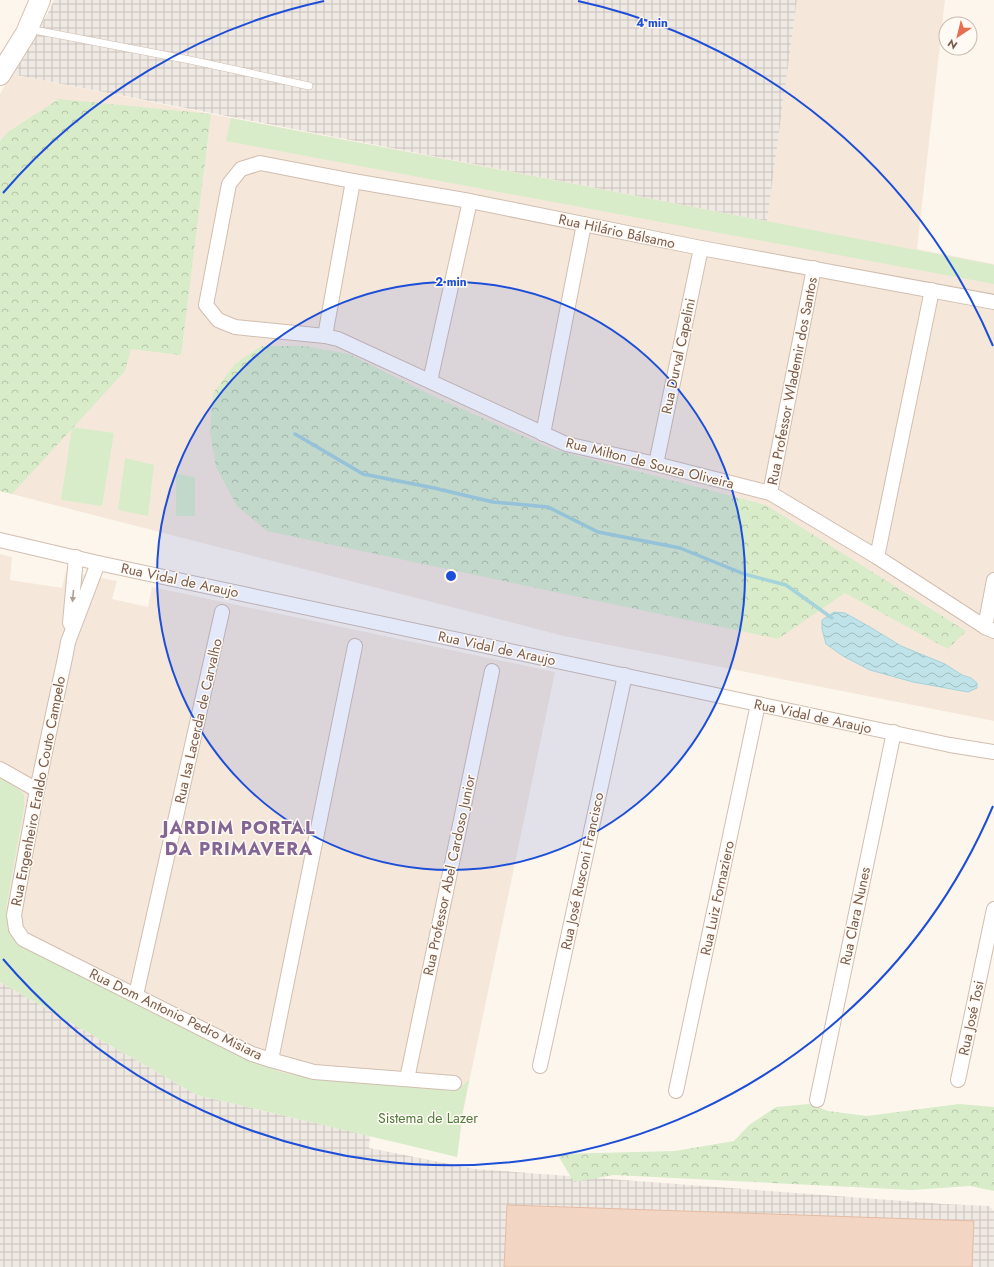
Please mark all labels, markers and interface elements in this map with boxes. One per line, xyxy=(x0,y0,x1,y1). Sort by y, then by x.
text: 4 min xyxy=(636,14,668,32)
north arrow xyxy=(938,16,978,56)
text: N xyxy=(944,35,960,53)
street label: Rua Hilário Bálsamo xyxy=(557,209,678,253)
text: 2 min xyxy=(435,273,467,291)
street label: Rua Professor Wlademir dos Santos xyxy=(762,275,822,487)
street label: Rua Durval Capelini xyxy=(656,296,700,416)
street label: Rua Milton de Souza Oliveira xyxy=(564,432,736,494)
street label: Rua Vidal de Araujo xyxy=(119,558,241,602)
centre of rings xyxy=(444,569,458,583)
one-way arrow xyxy=(69,590,76,602)
street label: Rua Vidal de Araujo xyxy=(436,626,558,670)
street label: Rua Isa Lacerda de Carvalho xyxy=(169,636,227,806)
street label: Rua Engenheiro Eraldo Couto Campelo xyxy=(6,674,70,908)
street label: Rua Vidal de Araujo xyxy=(752,694,874,738)
street label: Rua Professor Abel Cardoso Junior xyxy=(418,772,480,977)
street label: Rua José Rusconi Francisco xyxy=(556,790,609,952)
district label: JARDIM PORTAL DA PRIMAVERA xyxy=(160,815,315,862)
street label: Rua Luiz Fornaziero xyxy=(695,839,739,957)
street label: Rua Clara Nunes xyxy=(835,865,875,967)
street label: Rua Dom Antonio Pedro Misiara xyxy=(86,963,266,1065)
street label: Rua José Tosi xyxy=(953,979,989,1057)
park label: Sistema de Lazer xyxy=(378,1108,478,1128)

